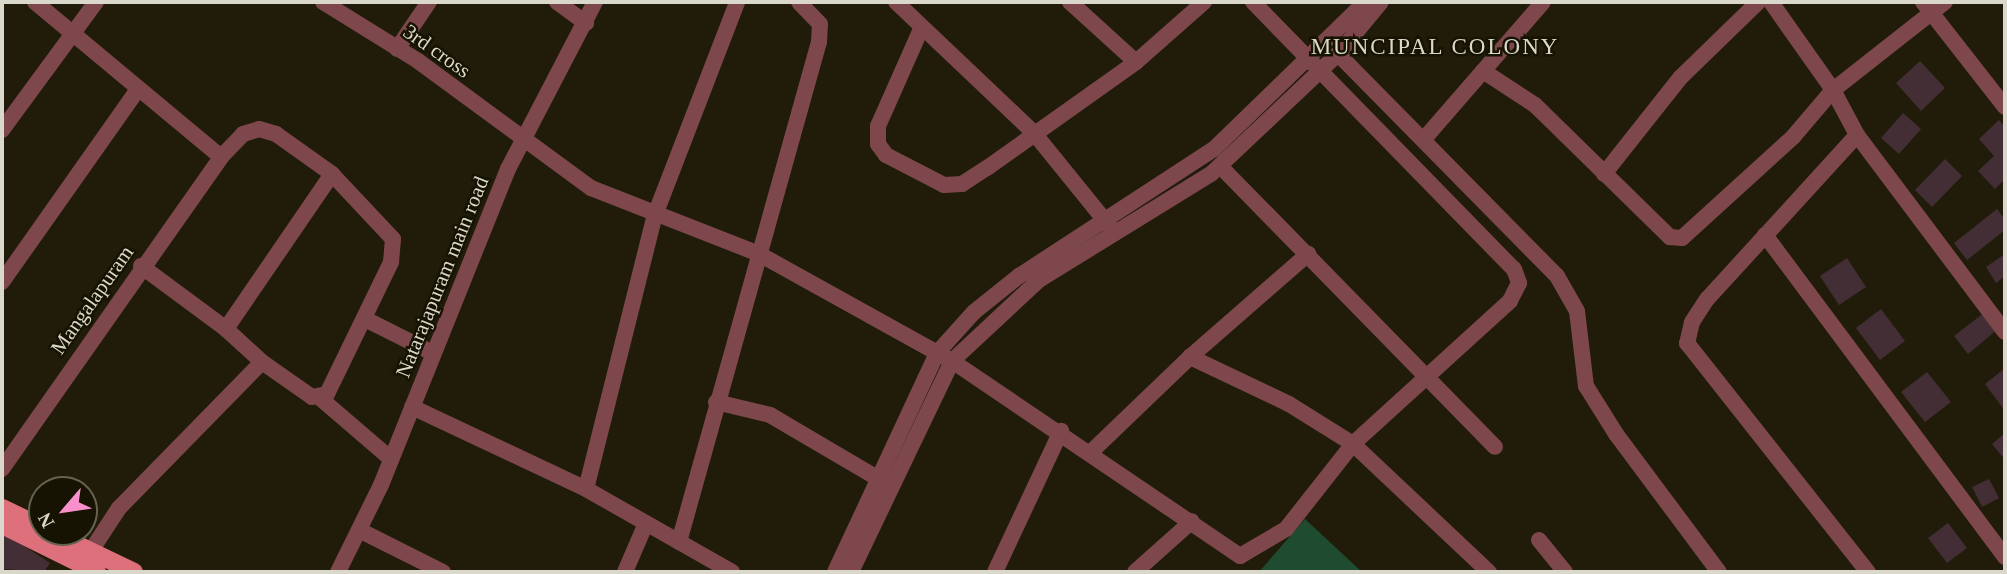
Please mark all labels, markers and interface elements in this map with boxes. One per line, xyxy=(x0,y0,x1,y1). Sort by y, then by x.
street label: 3rd cross xyxy=(398,19,476,83)
district label: MUNCIPAL COLONY xyxy=(1312,33,1558,61)
street label: Natarajapuram main road xyxy=(390,173,494,381)
street label: Mangalapuram xyxy=(45,241,139,359)
north arrow xyxy=(28,476,98,546)
text: N xyxy=(33,509,58,532)

